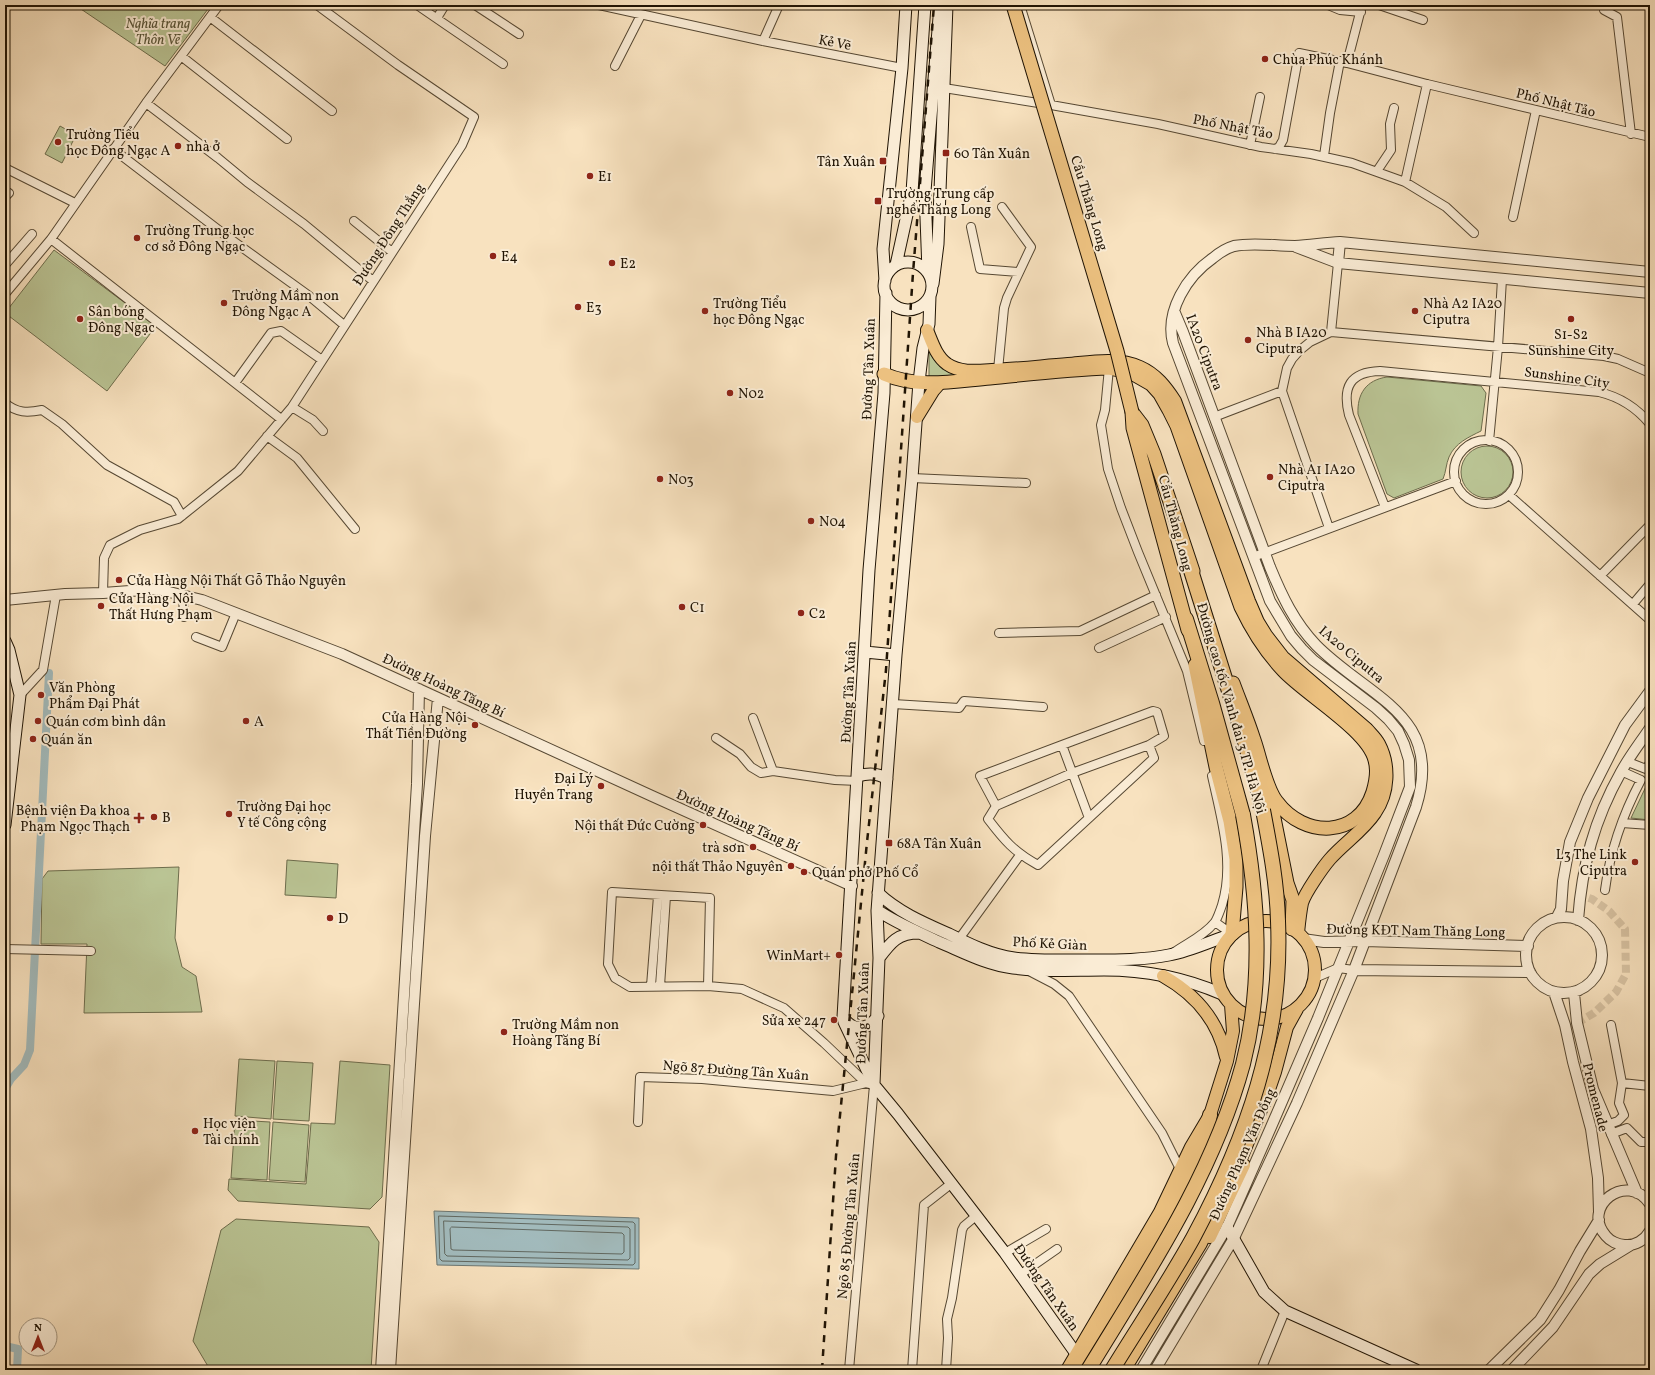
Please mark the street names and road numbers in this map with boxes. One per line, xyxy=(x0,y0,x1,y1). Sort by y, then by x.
street label: Kẻ Vẽ xyxy=(817,31,853,56)
street label: Phố Nhật Tảo xyxy=(1514,84,1597,123)
street label: Phố Nhật Tảo xyxy=(1191,110,1274,145)
street label: Cầu Thăng Long xyxy=(1065,153,1112,253)
street label: Đường Đông Thắng xyxy=(349,180,430,290)
street label: IA20 Ciputra xyxy=(1180,312,1227,394)
street label: Đường Tân Xuân xyxy=(858,318,881,421)
street label: Sunshine City xyxy=(1523,363,1611,394)
street label: Cầu Thăng Long xyxy=(1153,473,1197,574)
street label: Đường cao tốc Vành đai 3 TP. Hà Nội xyxy=(1191,601,1270,816)
street label: IA20 Ciputra xyxy=(1314,622,1388,688)
street label: Đường Tân Xuân xyxy=(837,640,862,744)
street label: Đường Hoàng Tăng Bí xyxy=(379,650,508,723)
street label: Đường Hoàng Tăng Bí xyxy=(673,786,803,857)
street label: Đường KĐT Nam Thăng Long xyxy=(1326,920,1506,943)
street label: Phố Kẻ Giàn xyxy=(1012,933,1088,956)
street label: Đường Tân Xuân xyxy=(852,962,875,1065)
street label: Ngõ 87 Đường Tân Xuân xyxy=(662,1057,810,1086)
street label: Promenade xyxy=(1577,1061,1612,1134)
street label: Đường Phạm Văn Đồng xyxy=(1206,1085,1281,1224)
street label: Ngõ 85 Đường Tân Xuân xyxy=(834,1152,865,1300)
street label: Đường Tân Xuân xyxy=(1009,1240,1083,1335)

